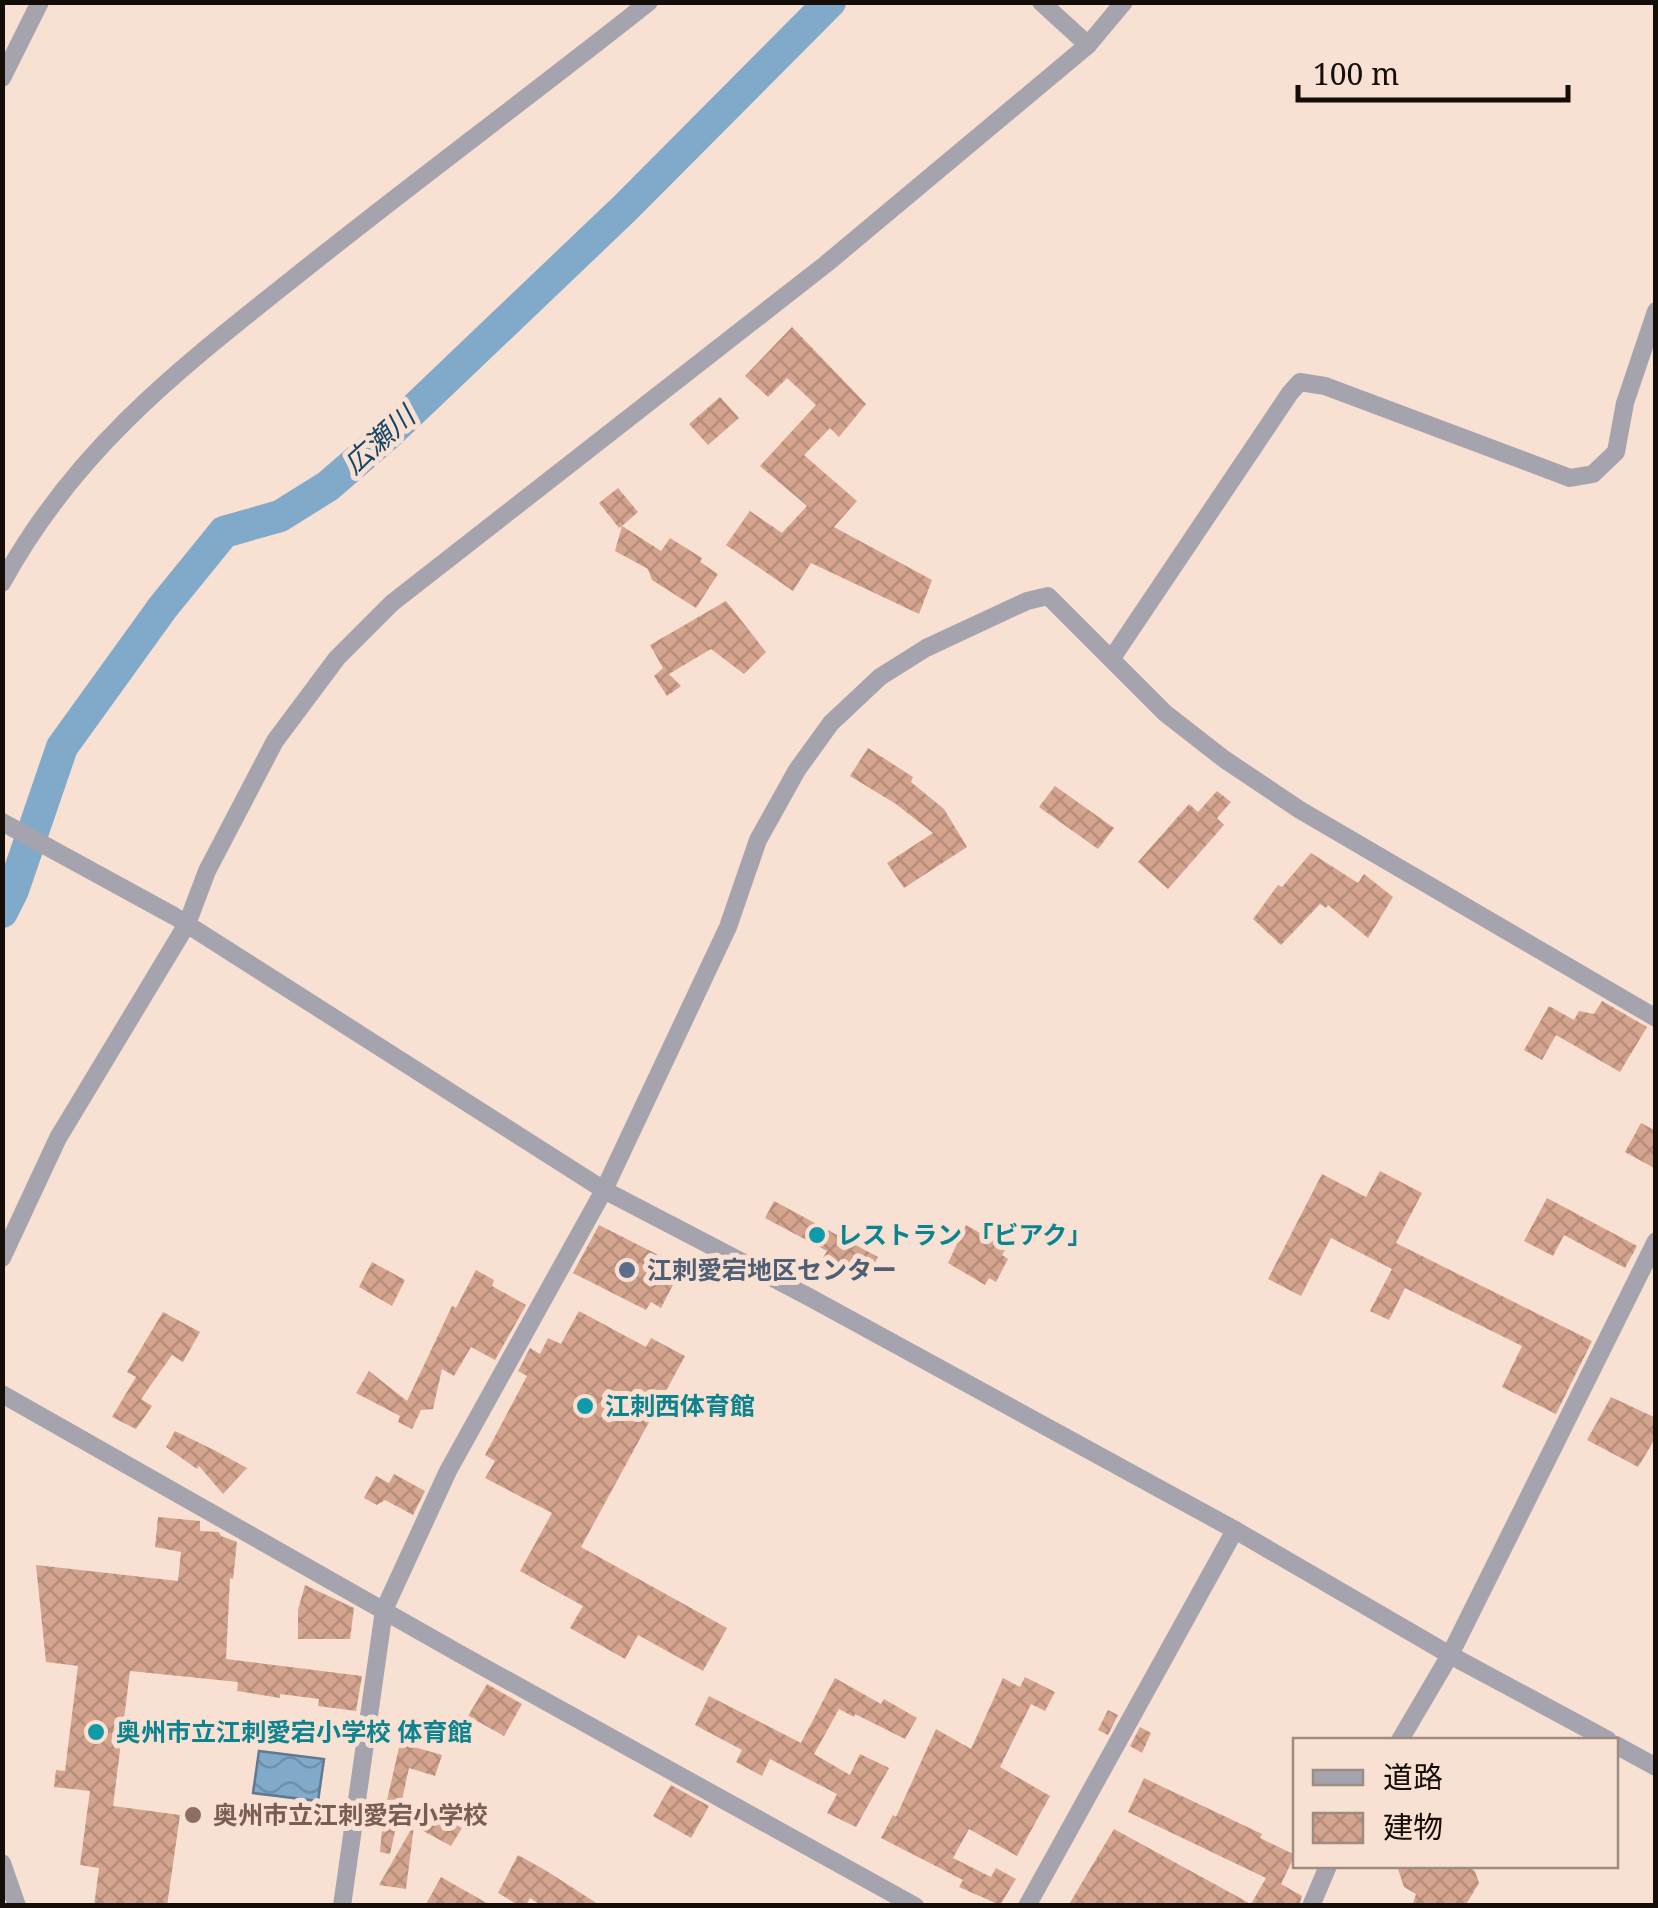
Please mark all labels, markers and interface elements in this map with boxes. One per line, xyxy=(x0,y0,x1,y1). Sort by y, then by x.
scale bar xyxy=(1298,40,1568,102)
text: 100 m xyxy=(1313,53,1399,94)
water label: 広瀬川 xyxy=(334,395,424,481)
place label: レストラン 「ビアク」 xyxy=(837,1217,1092,1251)
marker: レストラン 「ビアク」 xyxy=(806,1224,828,1246)
place label: 江刺愛宕地区センター xyxy=(647,1252,897,1286)
marker: 江刺愛宕地区センター xyxy=(616,1259,638,1281)
place label: 江刺西体育館 xyxy=(605,1388,755,1422)
marker: 江刺西体育館 xyxy=(574,1395,596,1417)
place label: 奥州市立江刺愛宕小学校 体育館 xyxy=(116,1714,473,1748)
marker: 奥州市立江刺愛宕小学校 体育館 xyxy=(85,1721,107,1743)
legend xyxy=(1293,1738,1618,1868)
text: 道路 xyxy=(1383,1756,1443,1797)
place label: 奥州市立江刺愛宕小学校 xyxy=(213,1797,488,1831)
marker: 奥州市立江刺愛宕小学校 xyxy=(182,1804,204,1826)
text: 建物 xyxy=(1383,1806,1443,1847)

